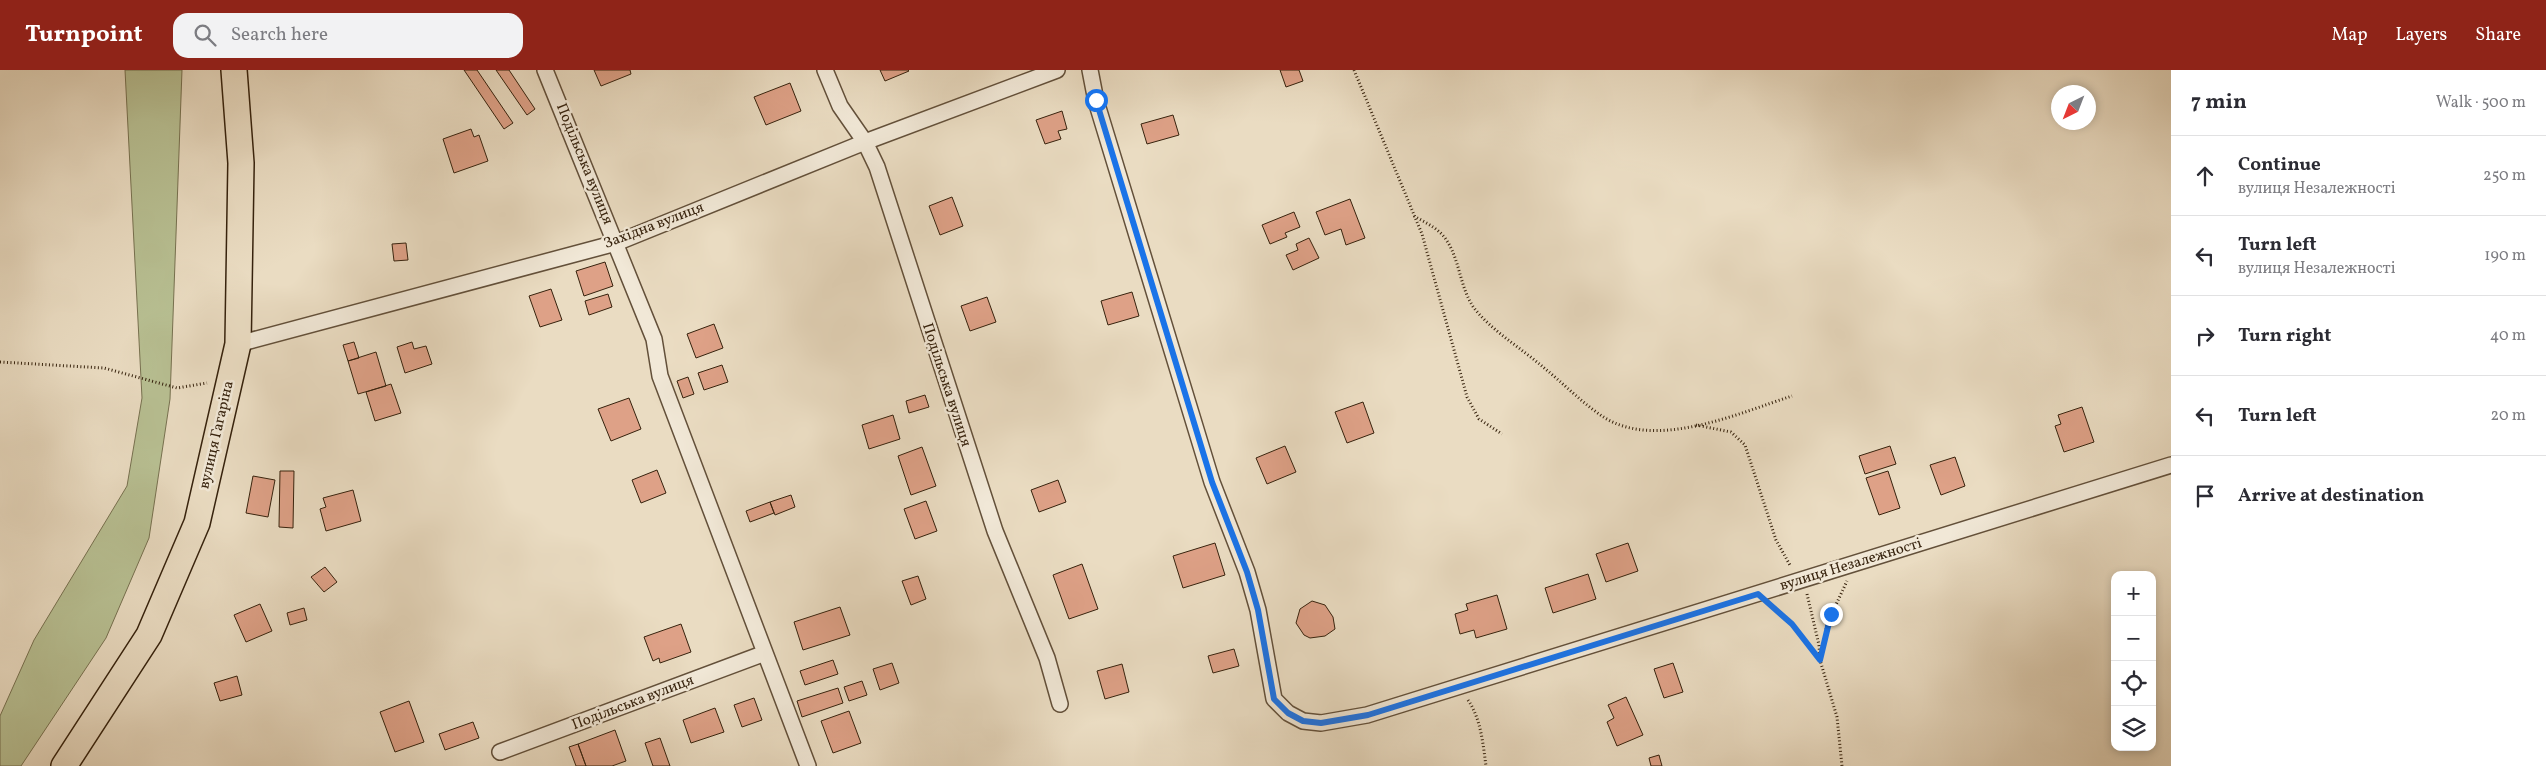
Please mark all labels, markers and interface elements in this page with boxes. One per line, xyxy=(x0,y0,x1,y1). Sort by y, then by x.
search box xyxy=(173,13,523,58)
text: Turnpoint xyxy=(25,18,143,52)
icon: search xyxy=(191,21,219,49)
text: Search here xyxy=(231,22,328,48)
text: Map xyxy=(2331,23,2367,48)
text: Layers xyxy=(2395,23,2447,48)
text: Share xyxy=(2475,23,2521,48)
north arrow xyxy=(2051,85,2096,130)
text: 7 min xyxy=(2191,88,2247,117)
route start xyxy=(1085,89,1108,112)
text: Walk · 500 m xyxy=(2436,92,2526,114)
street label: Подільська вулиця xyxy=(550,100,618,228)
text: Continue xyxy=(2238,152,2321,178)
icon: ahead xyxy=(2191,162,2219,190)
text: 250 m xyxy=(2483,165,2526,187)
text: вулиця Незалежності xyxy=(2238,178,2395,200)
street label: Західна вулиця xyxy=(601,197,707,255)
text: Turn left xyxy=(2238,232,2317,258)
icon: left xyxy=(2191,242,2219,270)
text: 190 m xyxy=(2484,245,2526,267)
text: вулиця Незалежності xyxy=(2238,258,2395,280)
street label: Подільська вулиця xyxy=(916,320,976,450)
icon: right xyxy=(2191,322,2219,350)
text: Turn right xyxy=(2238,323,2331,349)
text: 40 m xyxy=(2490,325,2526,347)
street label: вулиця Гагаріна xyxy=(194,379,240,491)
icon: left xyxy=(2191,402,2219,430)
text: Turn left xyxy=(2238,403,2317,429)
text: 20 m xyxy=(2491,405,2526,427)
icon: arrive xyxy=(2191,482,2219,510)
text: Arrive at destination xyxy=(2238,483,2424,509)
street label: вулиця Незалежності xyxy=(1777,533,1925,597)
map controls xyxy=(2111,571,2156,751)
button: + xyxy=(2111,571,2156,616)
route end xyxy=(1820,603,1843,626)
button: − xyxy=(2111,616,2156,661)
button: locate xyxy=(2111,661,2156,706)
street label: Подільська вулиця xyxy=(569,670,697,736)
button: layers xyxy=(2111,706,2156,751)

